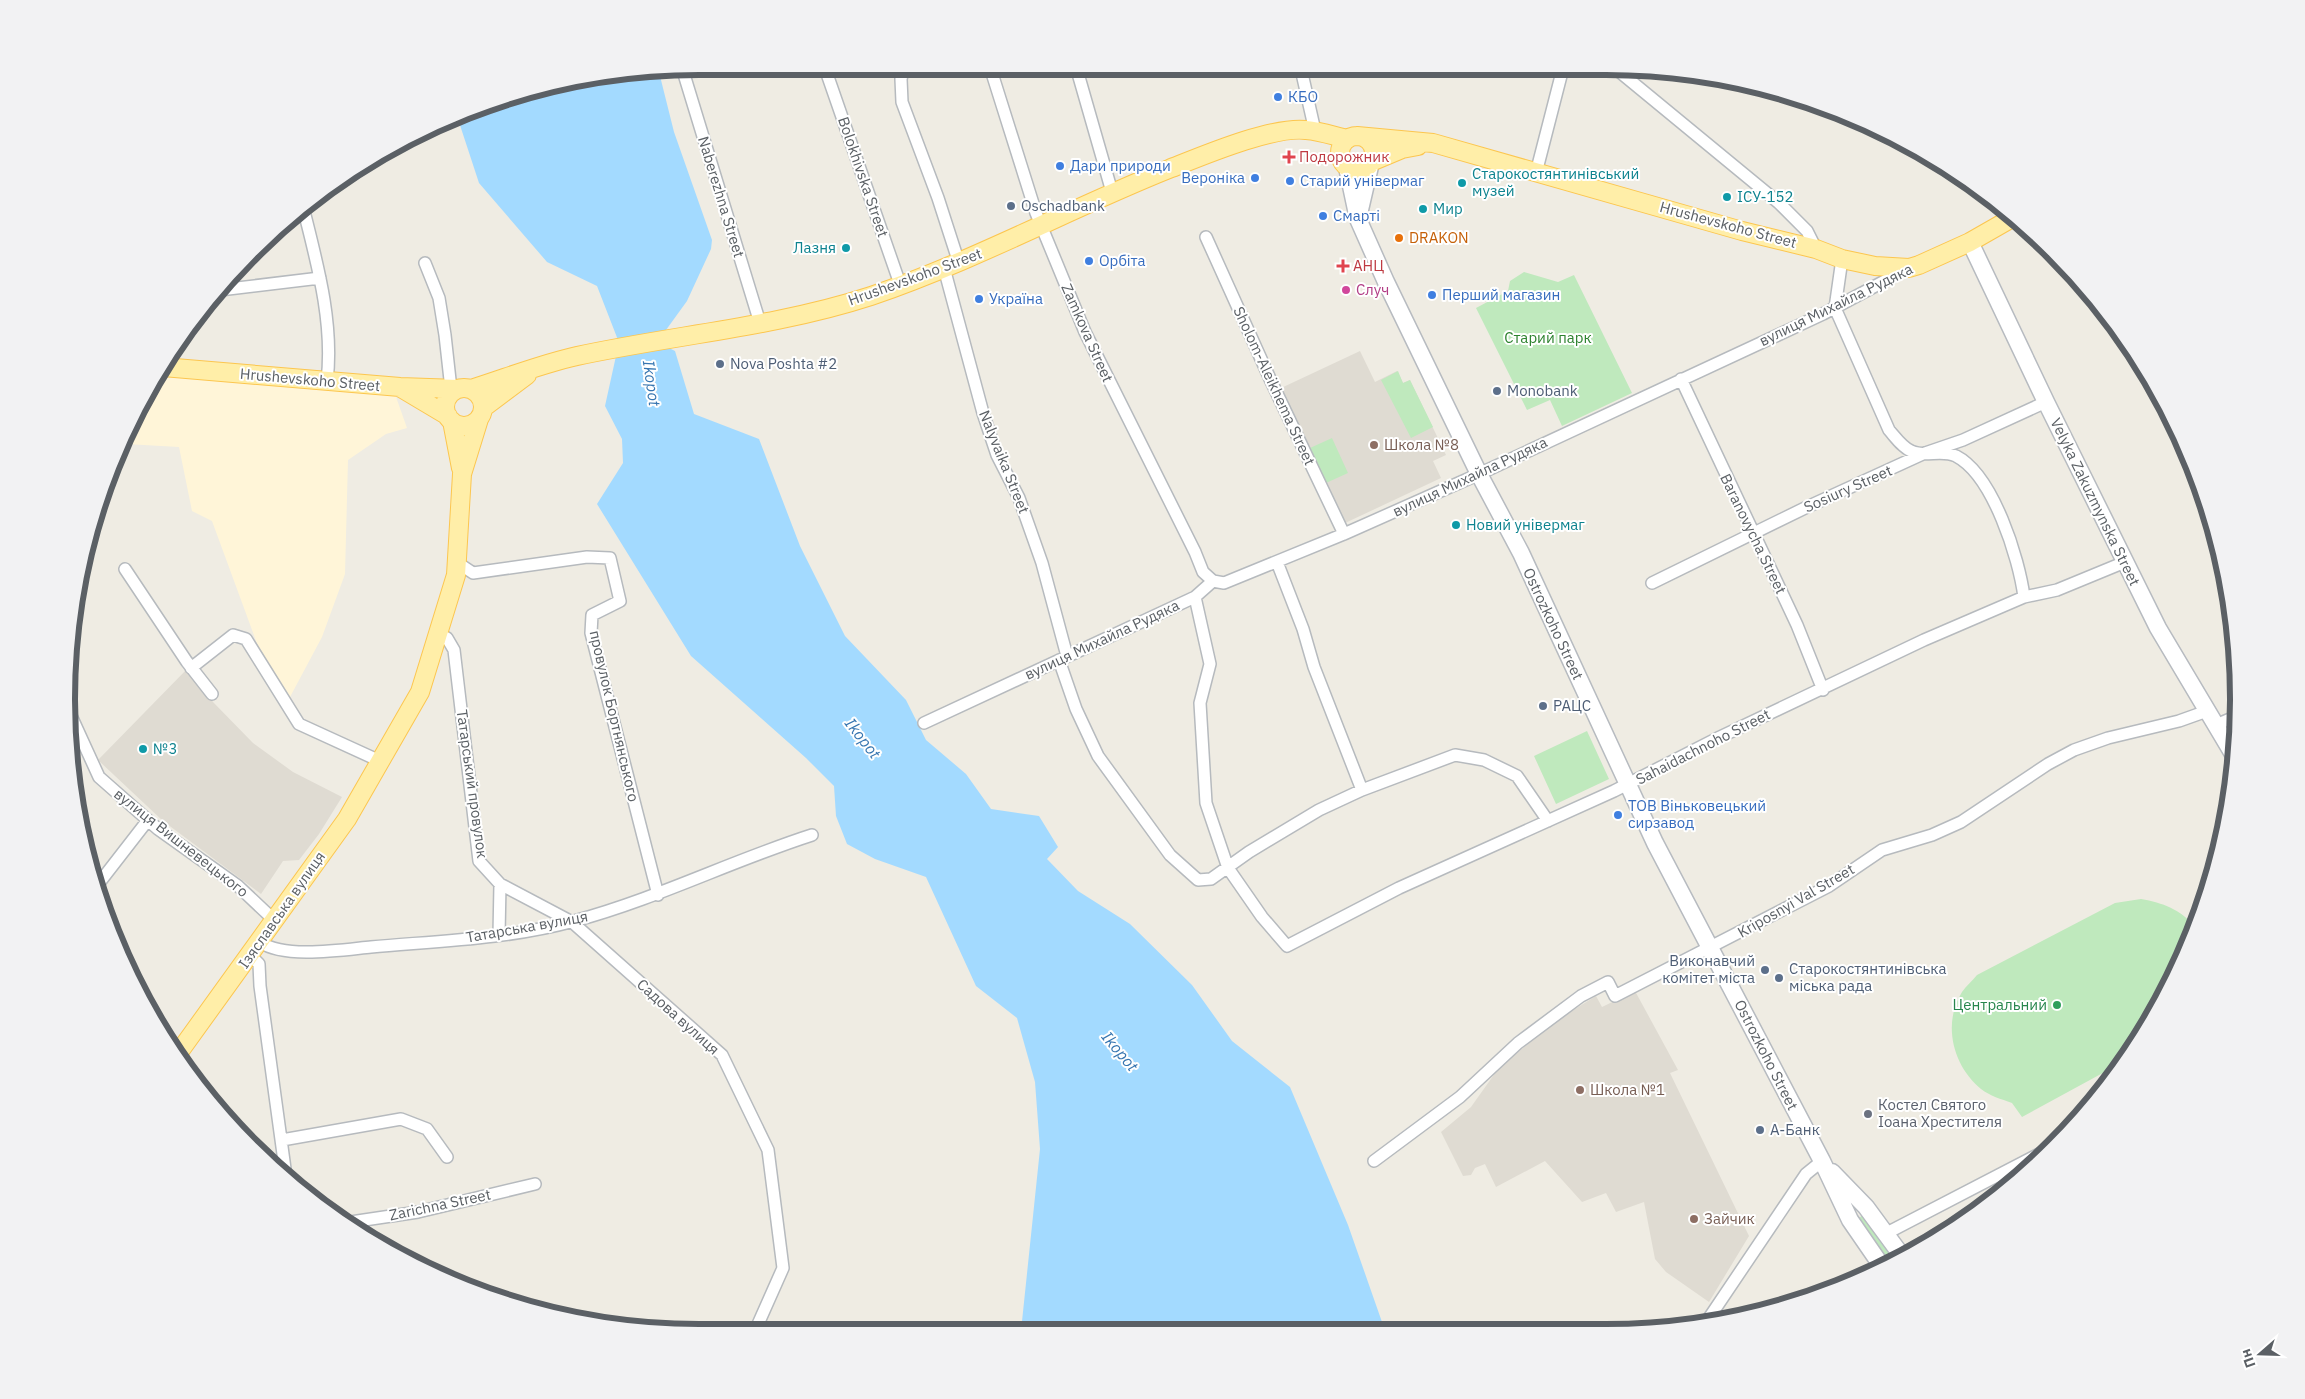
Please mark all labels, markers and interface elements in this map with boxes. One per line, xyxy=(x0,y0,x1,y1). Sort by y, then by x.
place label: КБО xyxy=(1288,87,1318,106)
marker: КБО xyxy=(1272,91,1284,103)
street label: Bolokhivska Street xyxy=(834,114,893,240)
street label: Naberezhna Street xyxy=(694,134,749,260)
place label: Подорожник xyxy=(1299,147,1389,166)
marker: Подорожник xyxy=(1283,151,1295,163)
place label: Дари природи xyxy=(1070,156,1171,175)
marker: Дари природи xyxy=(1054,160,1066,172)
place label: Старокостянтинівський музей xyxy=(1472,164,1639,200)
place label: Вероніка xyxy=(1181,168,1245,187)
place label: Старий універмаг xyxy=(1300,171,1425,190)
marker: Вероніка xyxy=(1249,172,1261,184)
marker: Старий універмаг xyxy=(1284,175,1296,187)
marker: Старокостянтинівський музей xyxy=(1456,177,1468,189)
place label: ІСУ-152 xyxy=(1737,187,1793,206)
marker: ІСУ-152 xyxy=(1721,191,1733,203)
place label: Oschadbank xyxy=(1021,196,1105,215)
street label: Hrushevskoho Street xyxy=(1658,197,1799,252)
place label: Мир xyxy=(1433,199,1463,218)
marker: Oschadbank xyxy=(1005,200,1017,212)
marker: Мир xyxy=(1417,203,1429,215)
place label: Смарті xyxy=(1333,206,1380,225)
marker: Смарті xyxy=(1317,210,1329,222)
place label: DRAKON xyxy=(1409,228,1469,247)
marker: DRAKON xyxy=(1393,232,1405,244)
place label: Лазня xyxy=(793,238,836,257)
marker: Лазня xyxy=(840,242,852,254)
street label: Hrushevskoho Street xyxy=(845,244,984,310)
place label: Орбіта xyxy=(1099,251,1146,270)
marker: Орбіта xyxy=(1083,255,1095,267)
place label: АНЦ xyxy=(1353,256,1384,275)
street label: вулиця Михайла Рудяка xyxy=(1756,259,1916,350)
marker: АНЦ xyxy=(1337,260,1349,272)
place label: Случ xyxy=(1356,280,1389,299)
street label: Zamkova Street xyxy=(1057,281,1118,385)
marker: Случ xyxy=(1340,284,1352,296)
place label: Перший магазин xyxy=(1442,285,1560,304)
place label: Україна xyxy=(989,289,1043,308)
marker: Перший магазин xyxy=(1426,289,1438,301)
marker: Україна xyxy=(973,293,985,305)
street label: Sholom-Aleikhema Street xyxy=(1229,303,1320,468)
park label: Старий парк xyxy=(1504,328,1592,347)
place label: Nova Poshta #2 xyxy=(730,354,837,373)
marker: Nova Poshta #2 xyxy=(714,358,726,370)
water label: Ikopot xyxy=(639,359,665,408)
street label: Hrushevskoho Street xyxy=(239,364,381,395)
place label: Monobank xyxy=(1507,381,1578,400)
marker: Monobank xyxy=(1491,385,1503,397)
street label: Nalyvaika Street xyxy=(975,407,1034,516)
street label: Velyka Zakuzmynska Street xyxy=(2046,415,2144,589)
street label: вулиця Михайла Рудяка xyxy=(1389,432,1550,521)
place label: Школа №8 xyxy=(1384,435,1459,454)
marker: Школа №8 xyxy=(1368,439,1380,451)
street label: Sosiury Street xyxy=(1801,461,1895,516)
street label: Baranovycha Street xyxy=(1716,470,1791,597)
place label: Новий універмаг xyxy=(1466,515,1585,534)
marker: Новий універмаг xyxy=(1450,519,1462,531)
street label: Ostrozkoho Street xyxy=(1519,565,1588,683)
street label: вулиця Михайла Рудяка xyxy=(1021,595,1182,684)
street label: провулок Бортнянського xyxy=(585,628,643,804)
place label: РАЦС xyxy=(1553,696,1591,715)
marker: РАЦС xyxy=(1537,700,1549,712)
street label: Sahaidachnoho Street xyxy=(1632,704,1773,789)
street label: Татарський провулок xyxy=(453,708,492,859)
water label: Ikopot xyxy=(841,714,886,763)
place label: №3 xyxy=(153,739,177,758)
marker: №3 xyxy=(137,743,149,755)
street label: вулиця Вишневецького xyxy=(110,784,252,901)
place label: ТОВ Віньковецький сирзавод xyxy=(1628,796,1766,832)
marker: ТОВ Віньковецький сирзавод xyxy=(1612,809,1624,821)
street label: Ізяславська вулиця xyxy=(234,847,329,972)
street label: Kriposnyi Val Street xyxy=(1734,859,1858,942)
street label: Татарська вулиця xyxy=(464,906,589,947)
place label: Виконавчий комітет міста xyxy=(1662,951,1755,987)
place label: Старокостянтинівська міська рада xyxy=(1789,959,1946,995)
marker: Виконавчий комітет міста xyxy=(1759,964,1771,976)
marker: Старокостянтинівська міська рада xyxy=(1773,972,1785,984)
street label: Садова вулиця xyxy=(633,975,724,1059)
place label: Центральний xyxy=(1952,995,2047,1014)
street label: Ostrozkoho Street xyxy=(1730,996,1802,1113)
marker: Центральний xyxy=(2051,999,2063,1011)
water label: Ikopot xyxy=(1098,1027,1143,1076)
place label: Школа №1 xyxy=(1590,1080,1665,1099)
marker: Школа №1 xyxy=(1574,1084,1586,1096)
place label: Костел Святого Іоана Хрестителя xyxy=(1878,1095,2002,1131)
marker: Костел Святого Іоана Хрестителя xyxy=(1862,1108,1874,1120)
place label: А-Банк xyxy=(1770,1120,1820,1139)
marker: А-Банк xyxy=(1754,1124,1766,1136)
street label: Zarichna Street xyxy=(387,1184,492,1225)
place label: Зайчик xyxy=(1704,1209,1755,1228)
marker: Зайчик xyxy=(1688,1213,1700,1225)
north arrow xyxy=(2235,1329,2285,1379)
text: Пн xyxy=(2236,1347,2259,1370)

